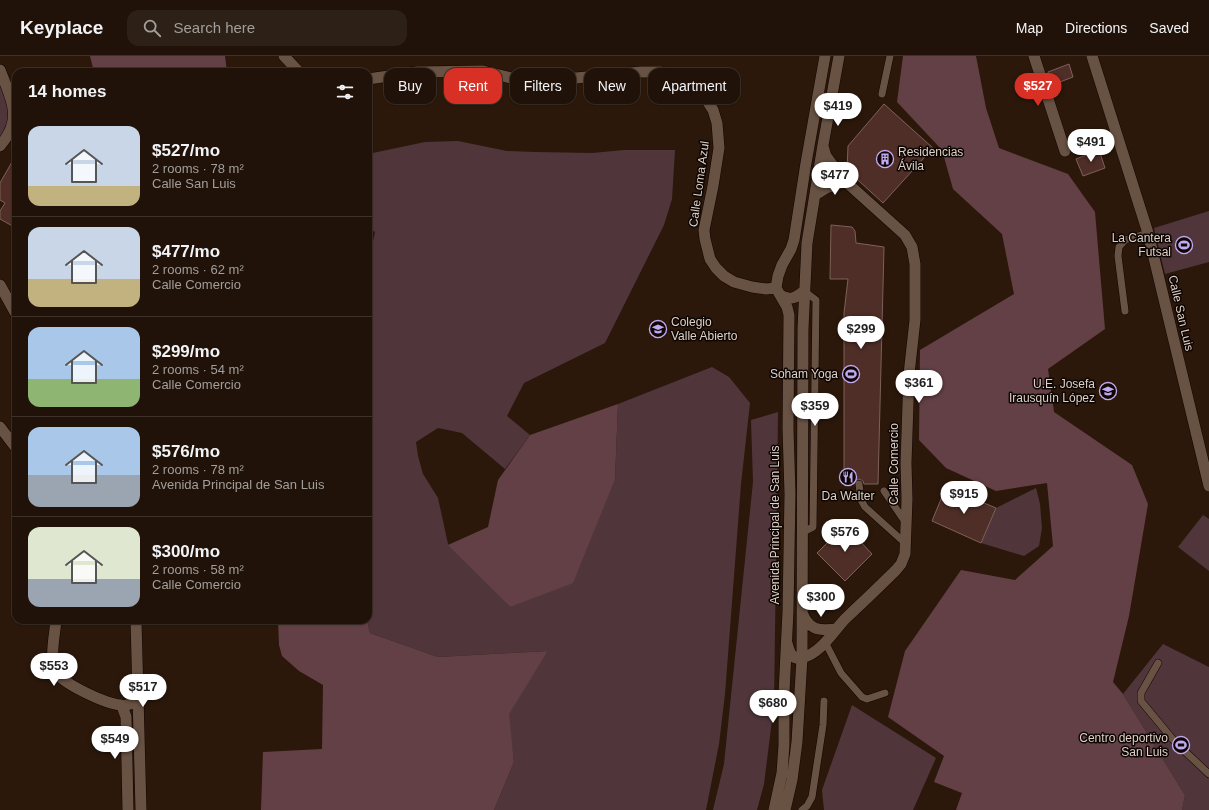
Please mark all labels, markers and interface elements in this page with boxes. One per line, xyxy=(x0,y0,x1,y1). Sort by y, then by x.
search box xyxy=(127,10,407,46)
text: Keyplace xyxy=(20,17,103,38)
icon: search xyxy=(141,17,163,39)
text: Search here xyxy=(173,19,255,36)
text: Map xyxy=(1016,20,1043,36)
text: Directions xyxy=(1065,20,1127,36)
text: Saved xyxy=(1149,20,1189,36)
chip: Buy xyxy=(384,68,436,104)
chip: Rent xyxy=(444,68,502,104)
chip: Filters xyxy=(510,68,576,104)
chip: New xyxy=(584,68,640,104)
chip: Apartment xyxy=(648,68,740,104)
pin: $527 xyxy=(1014,73,1062,107)
text: $527 xyxy=(1024,78,1052,93)
icon: filters xyxy=(334,81,356,103)
text: 14 homes xyxy=(28,82,106,101)
pin: $419 xyxy=(814,93,862,127)
text: $419 xyxy=(824,98,852,113)
pin: $491 xyxy=(1067,129,1115,163)
text: $491 xyxy=(1077,134,1105,149)
street label: Calle Loma Azul xyxy=(686,140,712,228)
text: $527/mo xyxy=(152,141,220,160)
icon: home xyxy=(60,142,108,190)
place label: Residencias Ávila xyxy=(898,145,963,173)
building icon: Residencias Ávila xyxy=(875,149,895,169)
text: 2 rooms · 78 m² xyxy=(152,161,244,176)
pin: $477 xyxy=(811,162,859,196)
text: $477 xyxy=(821,167,849,182)
text: Calle San Luis xyxy=(152,176,236,191)
place label: La Cantera Futsal xyxy=(1112,231,1171,259)
sports icon: La Cantera Futsal xyxy=(1174,235,1194,255)
text: $477/mo xyxy=(152,242,220,261)
icon: home xyxy=(60,243,108,291)
text: 2 rooms · 62 m² xyxy=(152,262,244,277)
street label: Calle San Luis xyxy=(1165,274,1197,352)
text: Calle Comercio xyxy=(152,277,241,292)
place label: Colegio Valle Abierto xyxy=(671,315,738,343)
pin: $299 xyxy=(837,316,885,350)
school or university icon: Colegio Valle Abierto xyxy=(648,319,668,339)
text: $299 xyxy=(847,321,875,336)
text: $299/mo xyxy=(152,342,220,361)
icon: home xyxy=(60,343,108,391)
text: 2 rooms · 54 m² xyxy=(152,362,244,377)
sports icon: Soham Yoga xyxy=(841,364,861,384)
place label: Soham Yoga xyxy=(770,367,838,381)
pin: $361 xyxy=(895,370,943,404)
text: $361 xyxy=(905,375,933,390)
text: Calle Comercio xyxy=(152,377,241,392)
place label: U.E. Josefa Irausquín López xyxy=(1009,377,1095,405)
school or university icon: U.E. Josefa Irausquín López xyxy=(1098,381,1118,401)
pin: $359 xyxy=(791,393,839,427)
text: $359 xyxy=(801,398,829,413)
street label: Calle Comercio xyxy=(887,423,901,505)
text: $576/mo xyxy=(152,442,220,461)
icon: home xyxy=(60,443,108,491)
street label: Avenida Principal de San Luis xyxy=(768,445,782,605)
text: 2 rooms · 78 m² xyxy=(152,462,244,477)
restaurant icon: Da Walter xyxy=(838,467,858,487)
text: Avenida Principal de San Luis xyxy=(152,477,325,492)
pin: $915 xyxy=(940,481,988,515)
text: $915 xyxy=(950,486,978,501)
place label: Da Walter xyxy=(822,489,874,503)
pin: $576 xyxy=(821,519,869,553)
text: $576 xyxy=(831,524,859,539)
text: $300/mo xyxy=(152,542,220,561)
icon: home xyxy=(60,543,108,591)
text: 2 rooms · 58 m² xyxy=(152,562,244,577)
text: Calle Comercio xyxy=(152,577,241,592)
pin: $300 xyxy=(797,584,845,618)
text: $300 xyxy=(807,589,835,604)
pin: $553 xyxy=(30,653,78,687)
text: $553 xyxy=(40,658,68,673)
pin: $517 xyxy=(119,674,167,708)
text: $517 xyxy=(129,679,157,694)
pin: $680 xyxy=(749,690,797,724)
text: $680 xyxy=(759,695,787,710)
pin: $549 xyxy=(91,726,139,760)
text: $549 xyxy=(101,731,129,746)
place label: Centro deportivo San Luis xyxy=(1079,731,1168,759)
sports icon: Centro deportivo San Luis xyxy=(1171,735,1191,755)

